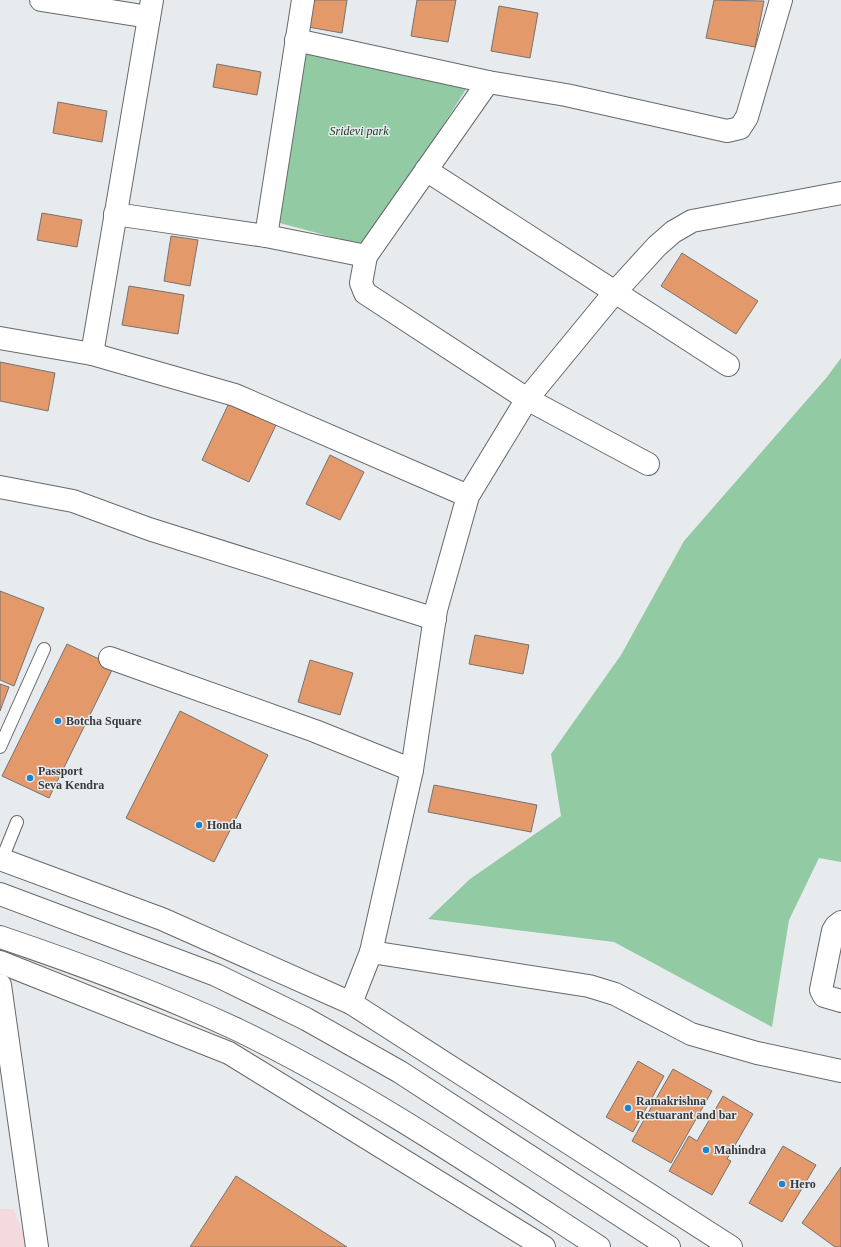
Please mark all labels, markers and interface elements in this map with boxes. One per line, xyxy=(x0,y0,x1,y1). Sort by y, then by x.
park label: Sridevi park xyxy=(330,124,389,138)
place label: Botcha Square xyxy=(66,714,142,728)
marker: Botcha Square xyxy=(53,716,63,726)
place label: Passport Seva Kendra xyxy=(38,764,104,792)
marker: Passport Seva Kendra xyxy=(25,773,35,783)
place label: Honda xyxy=(207,818,242,832)
marker: Honda xyxy=(194,820,204,830)
place label: Ramakrishna Restuarant and bar xyxy=(636,1094,737,1122)
marker: Ramakrishna Restuarant and bar xyxy=(623,1103,633,1113)
place label: Mahindra xyxy=(714,1143,766,1157)
marker: Mahindra xyxy=(701,1145,711,1155)
place label: Hero xyxy=(790,1177,816,1191)
marker: Hero xyxy=(777,1179,787,1189)

